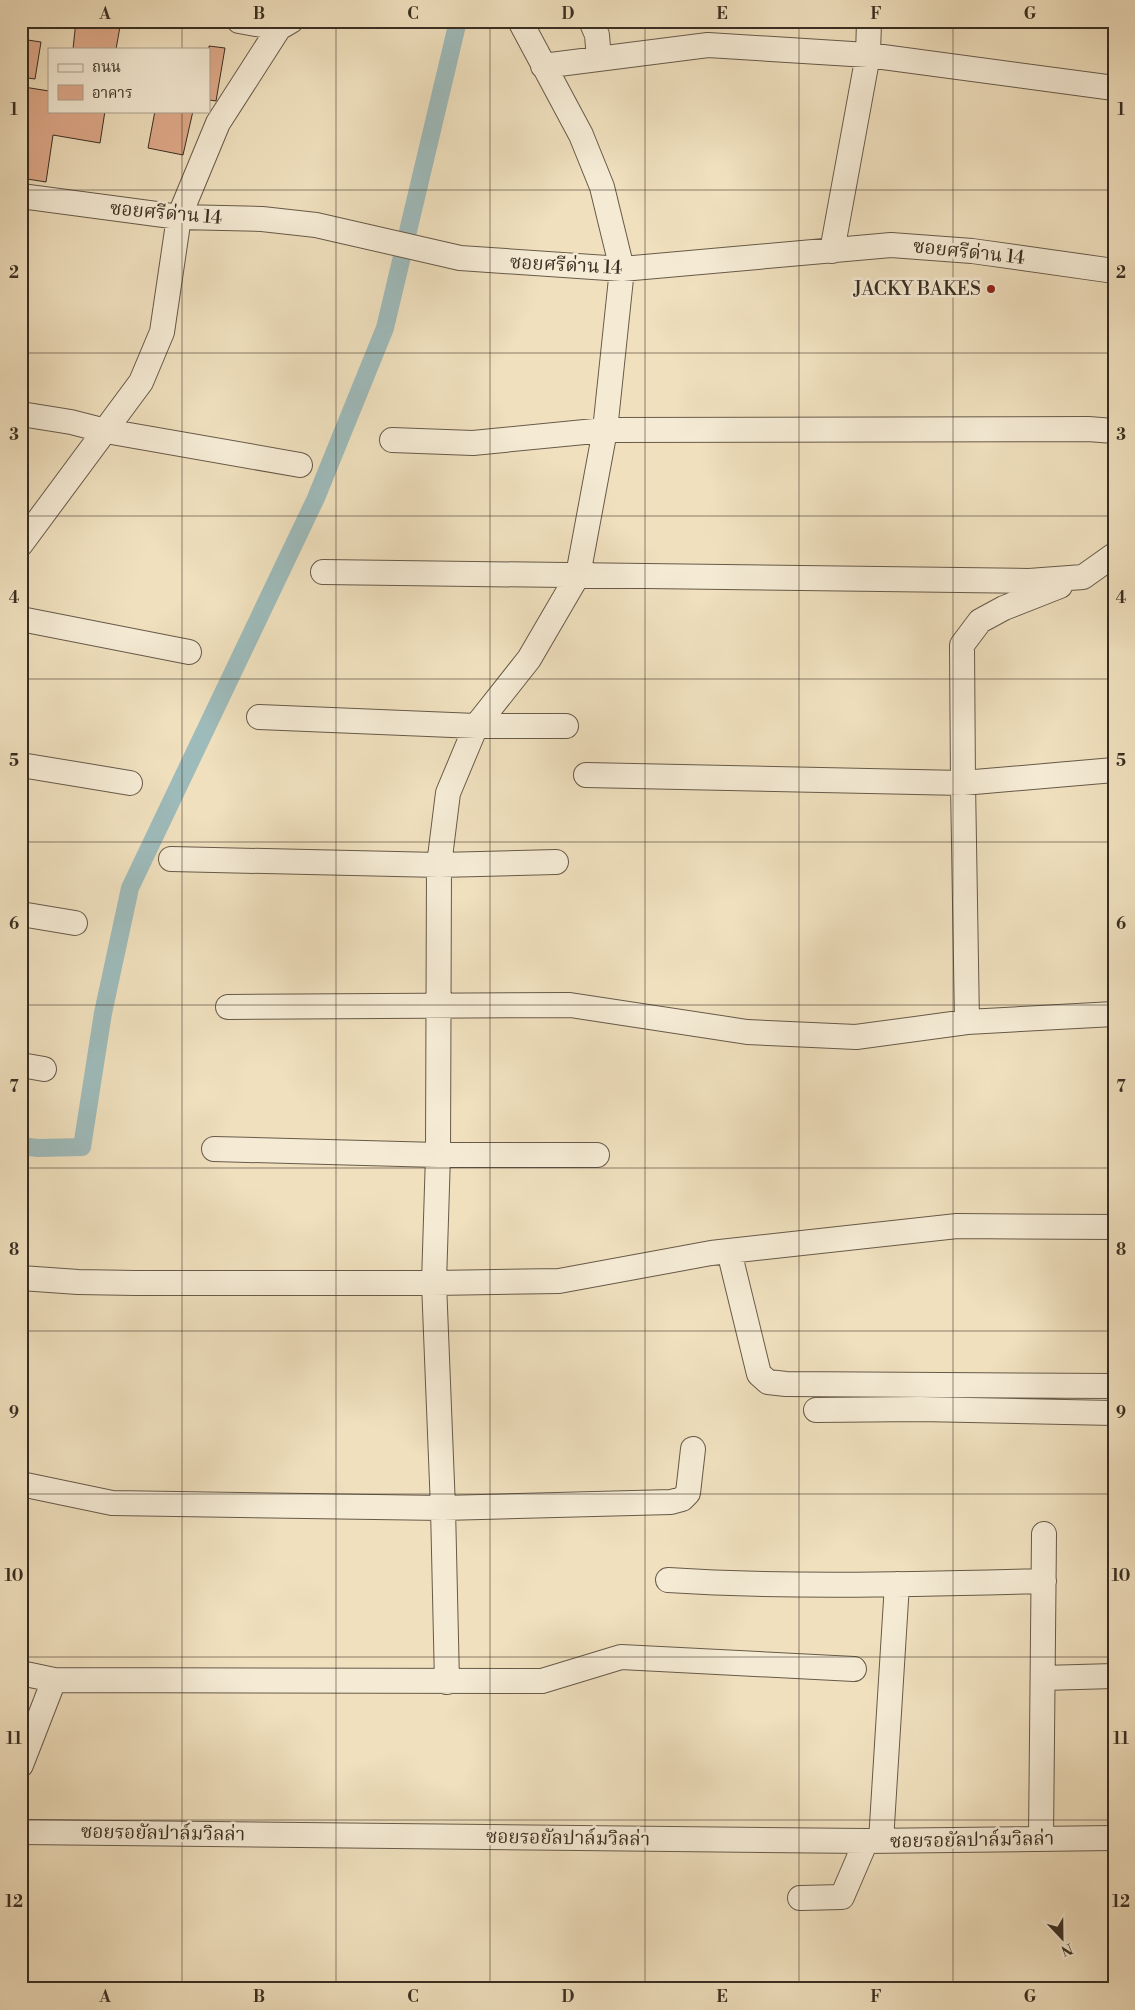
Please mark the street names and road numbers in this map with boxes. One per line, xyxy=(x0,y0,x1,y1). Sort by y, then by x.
street label: ซอยศรีด่าน 14 xyxy=(109,196,223,230)
street label: ซอยศรีด่าน 14 xyxy=(912,234,1026,270)
street label: ซอยศรีด่าน 14 xyxy=(509,250,623,280)
street label: ซอยรอยัลปาล์มวิลล่า xyxy=(81,1820,245,1846)
street label: ซอยรอยัลปาล์มวิลล่า xyxy=(486,1825,650,1851)
street label: ซอยรอยัลปาล์มวิลล่า xyxy=(890,1827,1054,1853)

